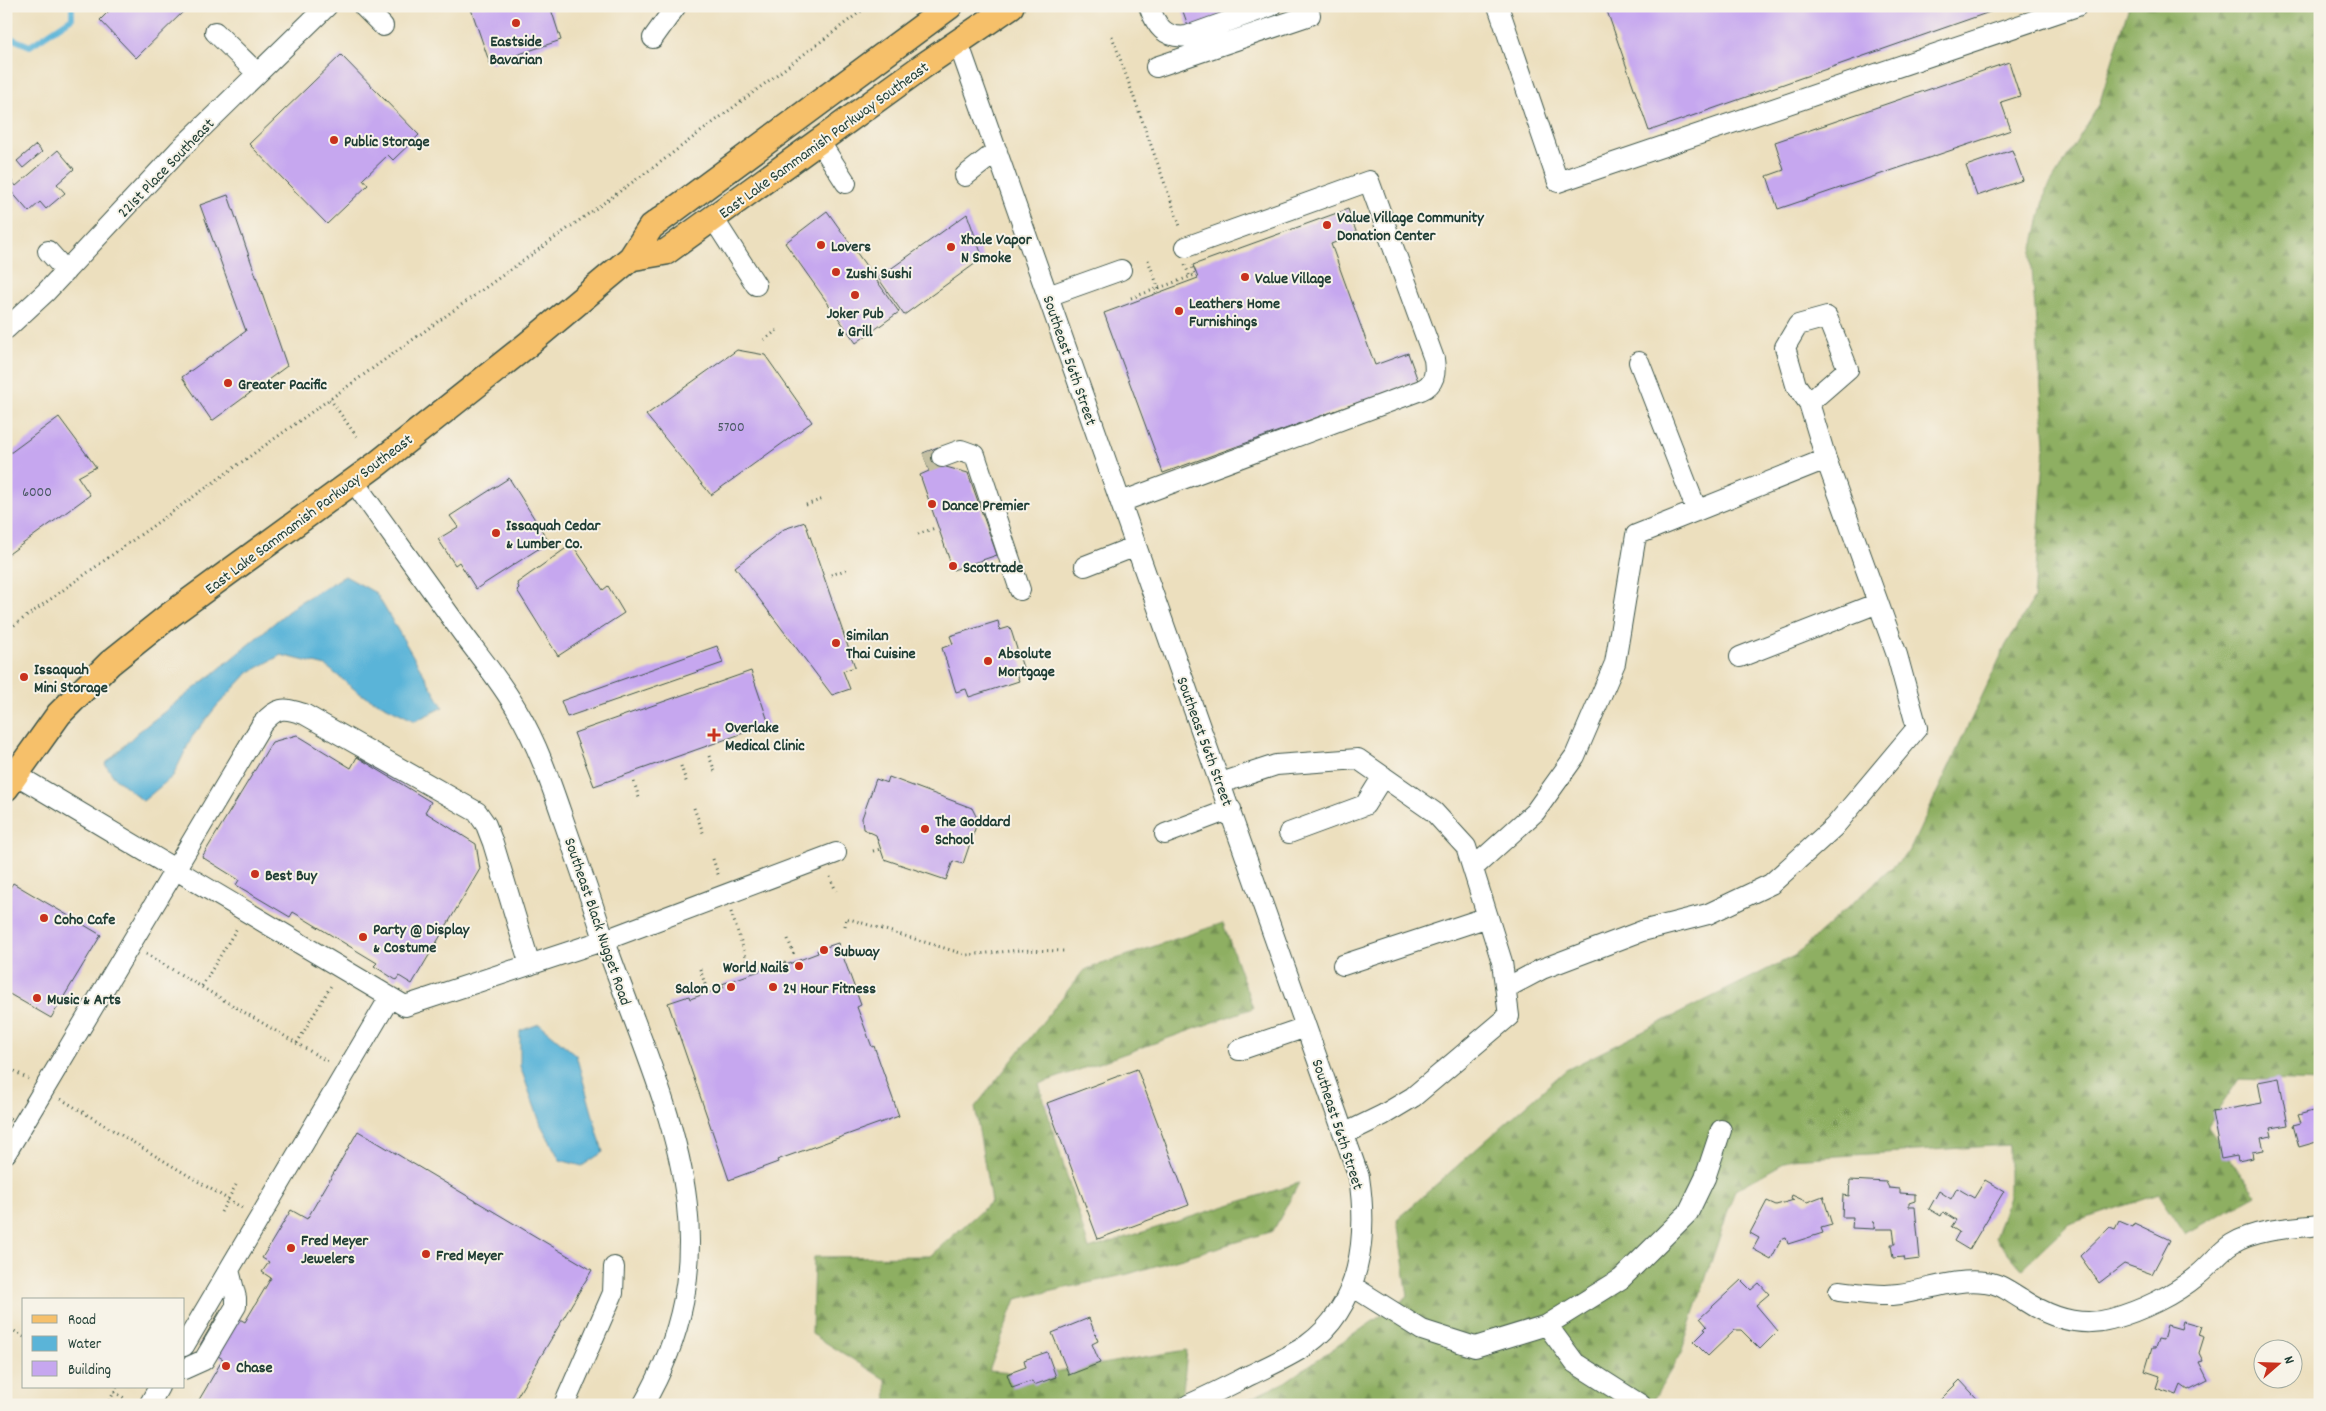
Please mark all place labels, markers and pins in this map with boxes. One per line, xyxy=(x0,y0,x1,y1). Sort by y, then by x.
marker: Eastside Bavarian xyxy=(510,17,522,29)
place label: Eastside Bavarian xyxy=(489,31,543,72)
place label: Public Storage xyxy=(344,131,430,154)
marker: Public Storage xyxy=(328,134,340,146)
place label: Value Village Community Donation Center xyxy=(1337,207,1485,248)
marker: Value Village Community Donation Center xyxy=(1321,219,1333,231)
place label: Xhale Vapor N Smoke xyxy=(961,229,1033,270)
place label: Lovers xyxy=(831,236,871,259)
marker: Lovers xyxy=(815,239,827,251)
marker: Xhale Vapor N Smoke xyxy=(945,241,957,253)
place label: Zushi Sushi xyxy=(846,263,912,286)
marker: Zushi Sushi xyxy=(830,266,842,278)
place label: Value Village xyxy=(1255,268,1331,291)
marker: Value Village xyxy=(1239,271,1251,283)
marker: Joker Pub & Grill xyxy=(849,289,861,301)
place label: Leathers Home Furnishings xyxy=(1189,293,1280,334)
place label: Joker Pub & Grill xyxy=(826,303,884,344)
marker: Leathers Home Furnishings xyxy=(1173,305,1185,317)
place label: Greater Pacific xyxy=(238,374,328,397)
marker: Greater Pacific xyxy=(222,377,234,389)
place label: Dance Premier xyxy=(942,495,1030,518)
marker: Dance Premier xyxy=(926,498,938,510)
place label: Issaquah Cedar & Lumber Co. xyxy=(506,515,601,556)
marker: Issaquah Cedar & Lumber Co. xyxy=(490,527,502,539)
place label: Scottrade xyxy=(963,557,1023,580)
marker: Scottrade xyxy=(947,560,959,572)
place label: Similan Thai Cuisine xyxy=(846,625,916,666)
marker: Similan Thai Cuisine xyxy=(830,637,842,649)
place label: Absolute Mortgage xyxy=(998,643,1055,684)
marker: Absolute Mortgage xyxy=(982,655,994,667)
place label: Issaquah Mini Storage xyxy=(34,659,108,700)
marker: Issaquah Mini Storage xyxy=(18,671,30,683)
place label: Overlake Medical Clinic xyxy=(725,717,805,758)
marker: Overlake Medical Clinic xyxy=(707,728,721,742)
place label: The Goddard School xyxy=(935,811,1011,852)
marker: The Goddard School xyxy=(919,823,931,835)
place label: Best Buy xyxy=(265,865,318,888)
marker: Best Buy xyxy=(249,868,261,880)
place label: Coho Cafe xyxy=(54,909,115,932)
marker: Coho Cafe xyxy=(38,912,50,924)
place label: Party @ Display & Costume xyxy=(373,919,471,960)
marker: Party @ Display & Costume xyxy=(357,931,369,943)
place label: Subway xyxy=(834,941,881,964)
marker: Subway xyxy=(818,944,830,956)
place label: World Nails xyxy=(723,957,789,980)
marker: World Nails xyxy=(793,960,805,972)
place label: Salon O xyxy=(675,978,721,1001)
place label: 24 Hour Fitness xyxy=(783,978,876,1001)
marker: Salon O xyxy=(725,981,737,993)
marker: 24 Hour Fitness xyxy=(767,981,779,993)
place label: Music & Arts xyxy=(47,989,121,1012)
marker: Music & Arts xyxy=(31,992,43,1004)
place label: Fred Meyer Jewelers xyxy=(301,1230,369,1271)
marker: Fred Meyer Jewelers xyxy=(285,1242,297,1254)
place label: Fred Meyer xyxy=(436,1245,504,1268)
marker: Fred Meyer xyxy=(420,1248,432,1260)
place label: Chase xyxy=(236,1357,273,1380)
marker: Chase xyxy=(220,1360,232,1372)

